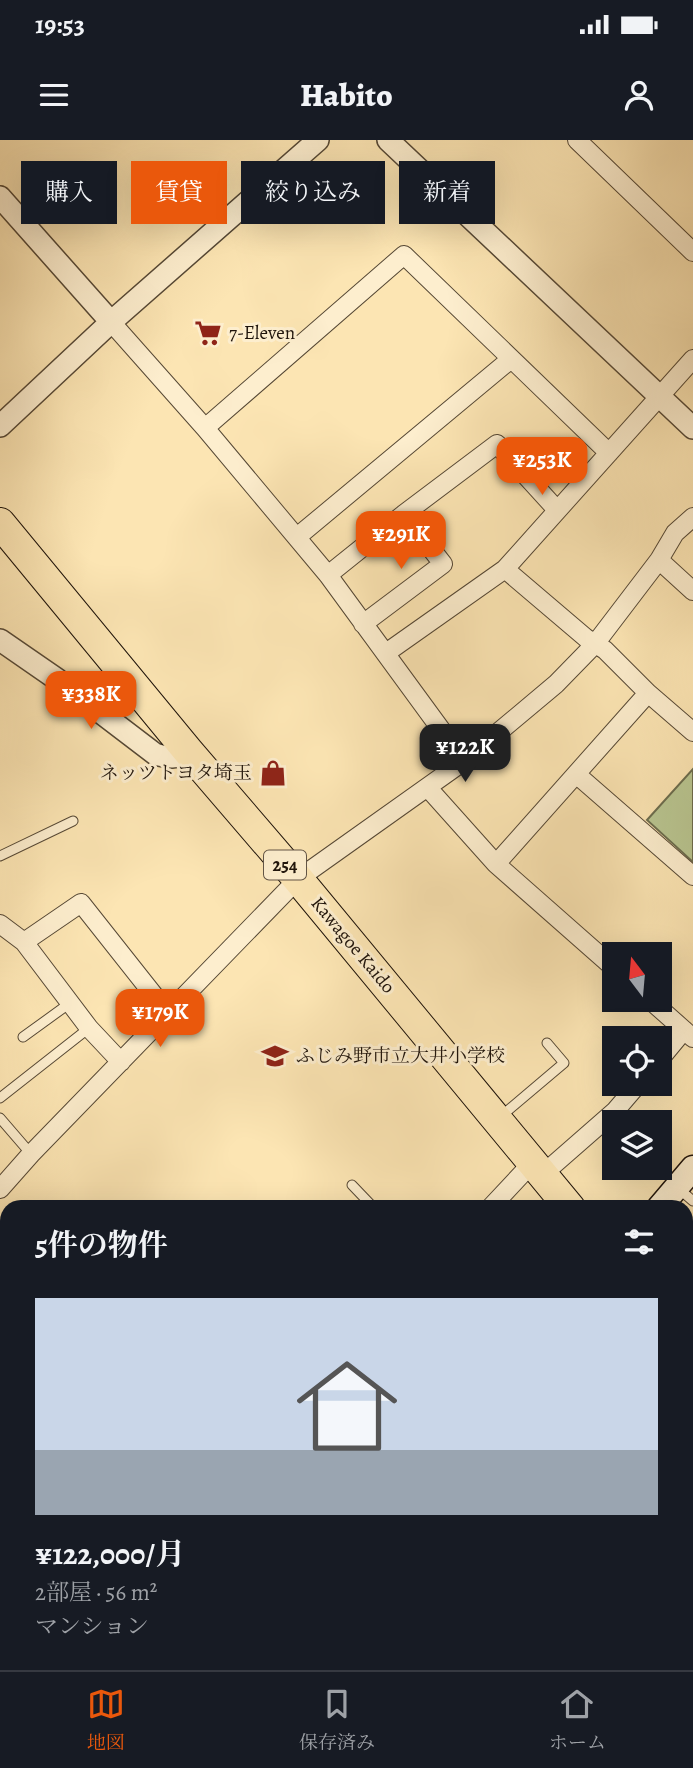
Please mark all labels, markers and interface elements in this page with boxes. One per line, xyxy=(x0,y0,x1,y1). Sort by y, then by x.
text: 19:53 xyxy=(35,7,85,42)
text: Habito xyxy=(300,73,393,117)
icon: menu xyxy=(35,76,73,114)
icon: person xyxy=(620,76,658,114)
chip: 購入 xyxy=(21,161,117,224)
chip: 賃貸 xyxy=(131,161,227,224)
chip: 絞り込み xyxy=(241,161,385,224)
chip: 新着 xyxy=(399,161,495,224)
supermarket icon: 7-Eleven xyxy=(193,318,223,348)
place label: 7-Eleven xyxy=(229,320,295,346)
pin: ¥253K xyxy=(493,438,591,497)
text: ¥253K xyxy=(512,444,572,475)
pin: ¥291K xyxy=(352,512,450,571)
text: ¥291K xyxy=(372,518,430,549)
pin: ¥338K xyxy=(42,672,140,731)
text: ¥338K xyxy=(61,678,121,709)
pin: ¥122K xyxy=(416,724,514,784)
text: ¥122K xyxy=(436,731,494,762)
shop icon: ネッツトヨタ埼玉 xyxy=(258,758,288,788)
place label: ネッツトヨタ埼玉 xyxy=(100,760,252,786)
road number: 254 xyxy=(264,850,306,880)
street label: Kawagoe Kaido xyxy=(305,891,401,999)
north arrow xyxy=(602,942,672,1012)
map controls xyxy=(602,942,672,1180)
pin: ¥179K xyxy=(111,990,209,1049)
text: ¥179K xyxy=(131,996,189,1027)
button: locate xyxy=(602,1026,672,1096)
school or university icon: ふじみ野市立大井小学校 xyxy=(260,1041,290,1071)
place label: ふじみ野市立大井小学校 xyxy=(296,1043,505,1069)
button: layers xyxy=(602,1110,672,1180)
icon: filters xyxy=(620,1223,658,1261)
text: 5件の物件 xyxy=(35,1225,168,1265)
icon: home xyxy=(284,1343,410,1469)
text: ¥122,000/月 xyxy=(35,1534,185,1574)
text: 2部屋 · 56 m² xyxy=(35,1577,157,1608)
text: マンション xyxy=(35,1611,149,1642)
tab: 地図 xyxy=(87,1685,125,1756)
tab: 保存済み xyxy=(299,1685,375,1756)
tab: ホーム xyxy=(549,1685,606,1756)

